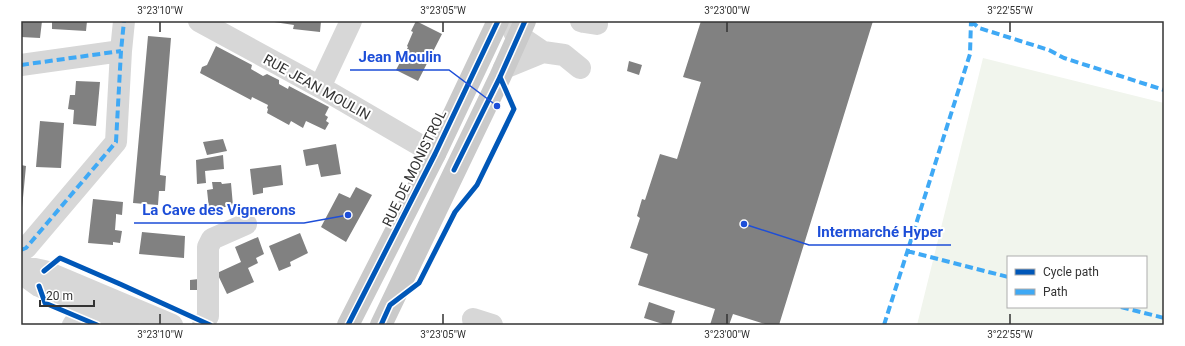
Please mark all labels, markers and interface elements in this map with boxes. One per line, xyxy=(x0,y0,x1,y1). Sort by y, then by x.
text: 3°23'10"W xyxy=(137,5,183,16)
text: 3°23'05"W xyxy=(420,5,466,16)
text: 3°23'00"W xyxy=(704,5,750,16)
text: 3°22'55"W xyxy=(987,5,1033,16)
callout: Jean Moulin xyxy=(350,43,449,70)
text: Jean Moulin xyxy=(359,48,442,66)
street label: RUE JEAN MOULIN xyxy=(261,51,373,123)
street label: RUE DE MONISTROL xyxy=(379,107,449,229)
callout: La Cave des Vignerons xyxy=(134,196,304,223)
text: La Cave des Vignerons xyxy=(142,201,296,219)
callout: Intermarché Hyper xyxy=(809,218,951,245)
text: Intermarché Hyper xyxy=(817,223,944,241)
legend xyxy=(1007,256,1147,308)
text: Cycle path xyxy=(1043,265,1099,279)
scale bar xyxy=(40,282,94,308)
text: Path xyxy=(1043,285,1068,299)
text: 20 m xyxy=(46,289,73,303)
text: 3°23'10"W xyxy=(137,329,183,340)
text: 3°23'05"W xyxy=(420,329,466,340)
text: 3°23'00"W xyxy=(704,329,750,340)
text: 3°22'55"W xyxy=(987,329,1033,340)

